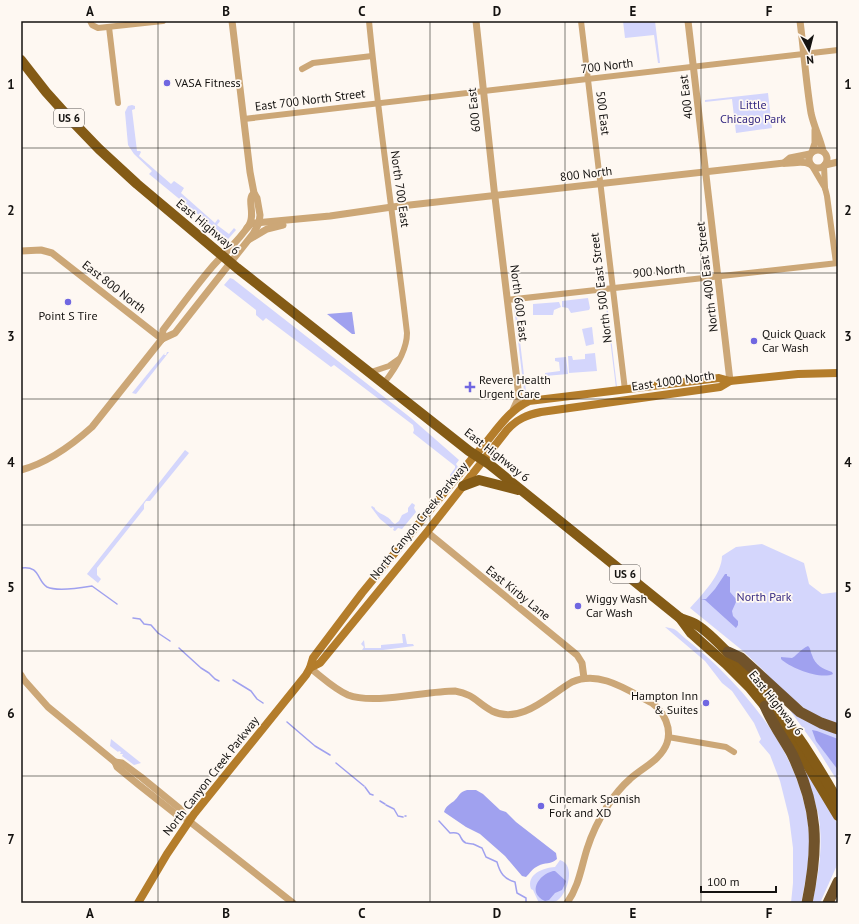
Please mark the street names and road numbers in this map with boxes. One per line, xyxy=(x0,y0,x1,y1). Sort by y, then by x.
street label: 700 North xyxy=(580,55,634,76)
street label: 400 East xyxy=(675,74,696,120)
street label: East 700 North Street xyxy=(254,85,366,114)
street label: 600 East xyxy=(464,87,483,133)
street label: 500 East xyxy=(593,90,614,136)
road number: US 6 xyxy=(54,109,84,127)
street label: North 700 East xyxy=(388,150,413,228)
street label: 800 North xyxy=(559,163,613,184)
street label: East Highway 6 xyxy=(173,196,243,258)
street label: North 400 East Street xyxy=(692,221,721,333)
street label: North 500 East Street xyxy=(586,232,615,344)
street label: East 800 North xyxy=(79,257,149,316)
street label: 900 North xyxy=(632,260,686,281)
street label: North 600 East xyxy=(507,264,532,342)
street label: East 1000 North xyxy=(630,367,715,394)
street label: East Highway 6 xyxy=(462,424,533,485)
street label: North Canyon Creek Parkway xyxy=(366,458,471,583)
street label: East Kirby Lane xyxy=(483,562,554,623)
road number: US 6 xyxy=(610,565,640,583)
street label: East Highway 6 xyxy=(746,667,807,738)
street label: North Canyon Creek Parkway xyxy=(159,713,262,838)

